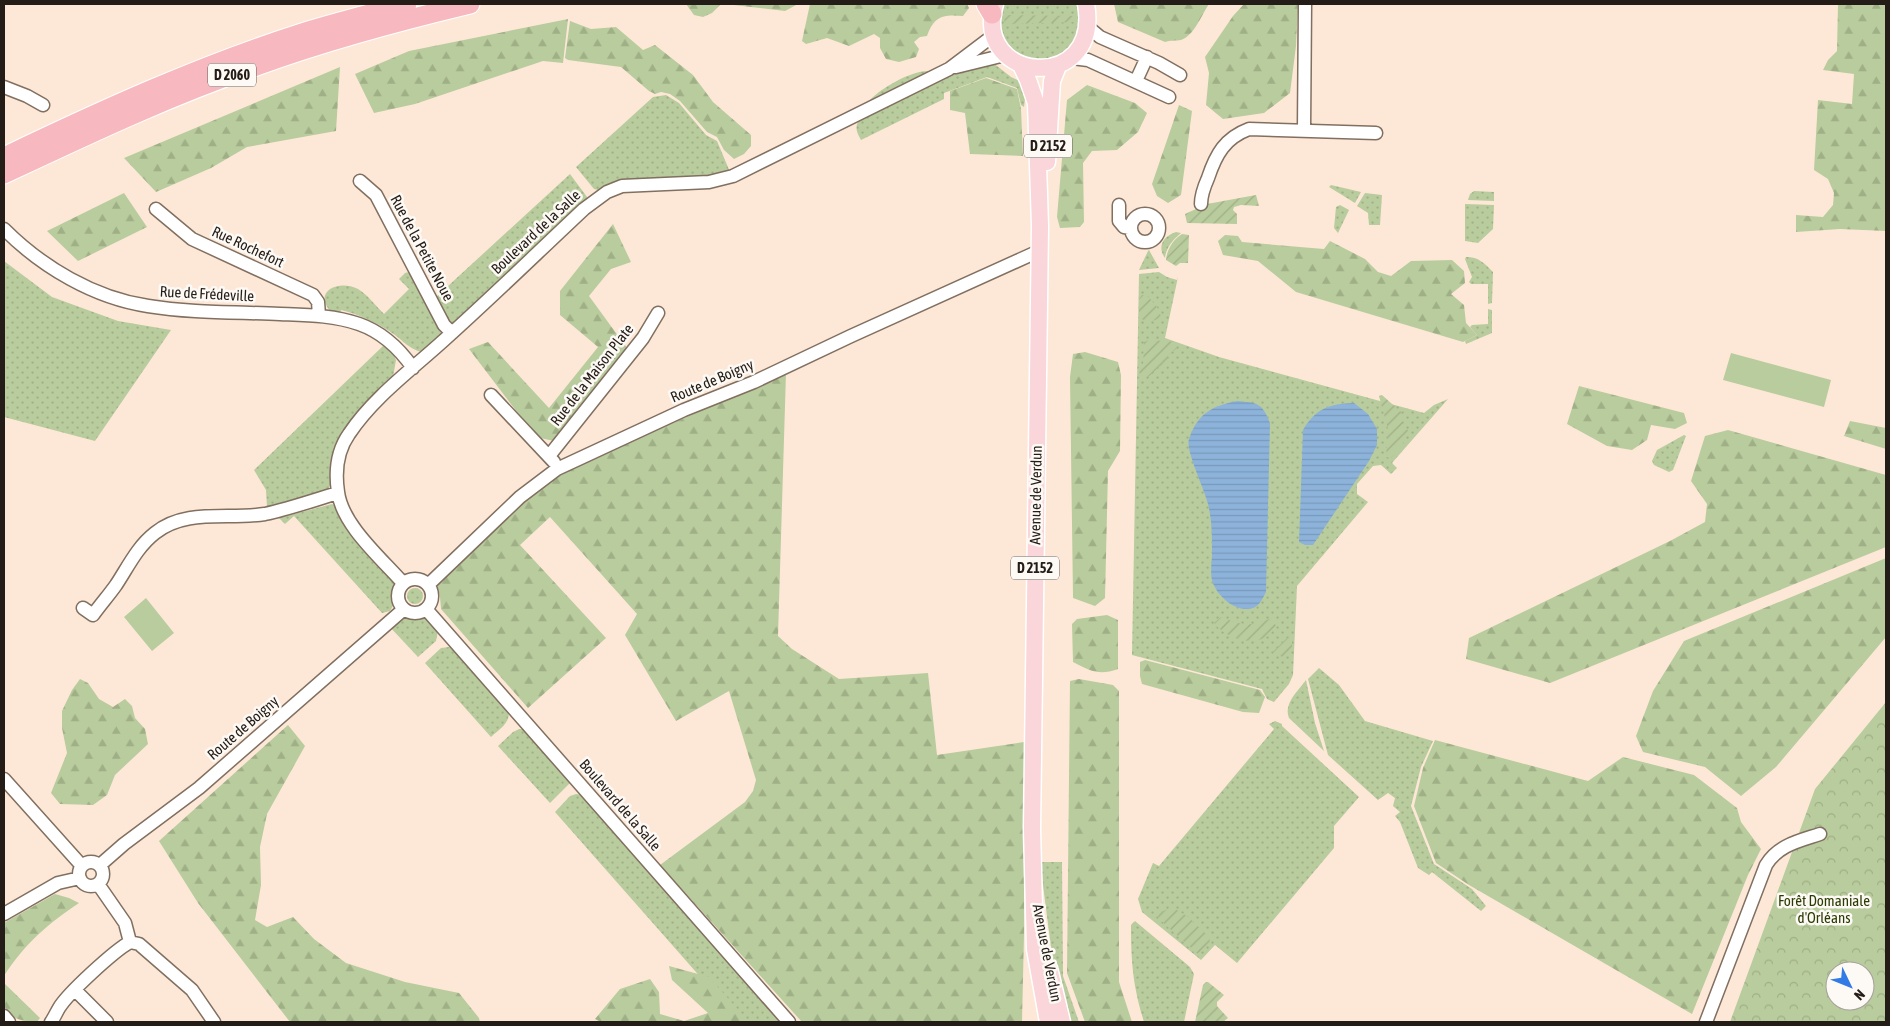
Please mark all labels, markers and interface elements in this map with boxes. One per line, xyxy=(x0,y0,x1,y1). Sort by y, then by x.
road number: D 2060 xyxy=(208,64,256,86)
road number: D 2152 xyxy=(1024,134,1072,158)
street label: Boulevard de la Salle xyxy=(488,186,584,277)
street label: Rue de la Petite Noue xyxy=(387,192,458,304)
street label: Rue Rochefort xyxy=(209,222,287,271)
street label: Rue de Frédeville xyxy=(159,283,255,304)
street label: Rue de la Maison Plate xyxy=(547,320,637,429)
street label: Route de Boigny xyxy=(668,355,756,406)
street label: Avenue de Verdun xyxy=(1026,445,1045,545)
road number: D 2152 xyxy=(1011,556,1059,580)
street label: Route de Boigny xyxy=(204,692,282,763)
street label: Boulevard de la Salle xyxy=(576,756,665,854)
park label: Forêt Domaniale d'Orléans xyxy=(1778,892,1870,926)
street label: Avenue de Verdun xyxy=(1030,903,1065,1003)
north arrow xyxy=(1825,961,1875,1011)
text: N xyxy=(1851,986,1868,1003)

